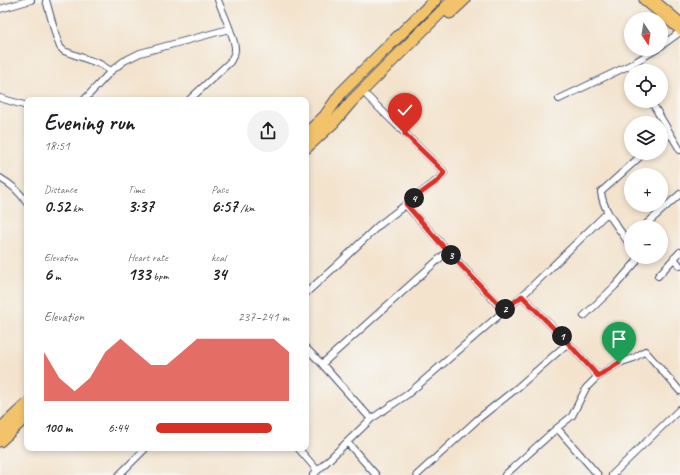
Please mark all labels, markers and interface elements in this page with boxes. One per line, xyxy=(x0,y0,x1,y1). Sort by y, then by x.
north arrow xyxy=(624,12,668,56)
map controls xyxy=(624,12,668,264)
button: locate xyxy=(624,64,668,108)
pin xyxy=(388,93,422,134)
icon: check xyxy=(394,99,416,121)
text: Evening run xyxy=(44,109,134,137)
button: share xyxy=(247,110,289,152)
button: layers xyxy=(624,116,668,160)
text: 18:51 xyxy=(44,138,70,154)
button: + xyxy=(624,168,668,212)
text: Distance xyxy=(44,182,77,196)
text: Time xyxy=(128,182,145,196)
text: Pace xyxy=(211,182,228,196)
pin: 4 xyxy=(404,188,424,208)
text: 4 xyxy=(412,191,416,205)
text: 0.52 xyxy=(44,196,70,217)
text: 3:37 xyxy=(128,196,154,217)
text: 6:57 xyxy=(211,196,238,217)
text: km xyxy=(70,201,83,215)
text: /km xyxy=(238,201,255,215)
button: − xyxy=(624,220,668,264)
pin: 3 xyxy=(441,245,461,265)
text: 3 xyxy=(449,248,453,262)
text: Elevation xyxy=(44,250,78,264)
text: Heart rate xyxy=(128,250,168,264)
text: kcal xyxy=(211,250,226,264)
text: 6 xyxy=(44,264,52,285)
text: 133 xyxy=(128,264,151,285)
text: 34 xyxy=(211,264,227,285)
text: m xyxy=(52,269,61,283)
text: bpm xyxy=(151,269,168,283)
pin: 2 xyxy=(495,299,515,319)
text: 2 xyxy=(503,302,507,316)
text: Elevation xyxy=(44,309,84,325)
text: 237–241 m xyxy=(238,309,289,325)
pin xyxy=(602,322,636,363)
pin: 1 xyxy=(552,326,572,346)
icon: arrive xyxy=(608,328,630,350)
text: 1 xyxy=(560,329,564,343)
text: 100 m xyxy=(44,420,72,436)
text: 6:44 xyxy=(108,420,128,436)

